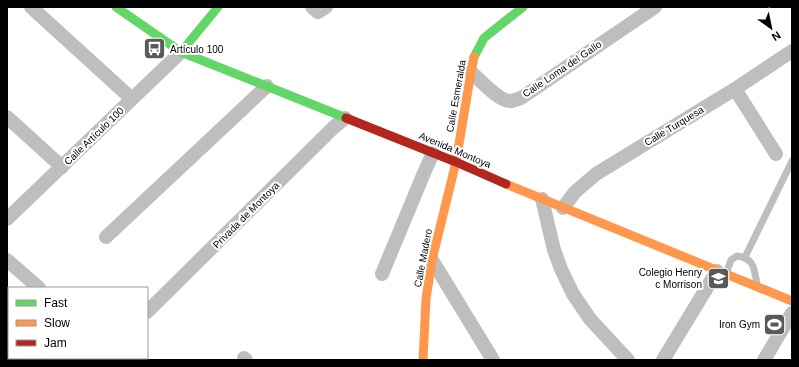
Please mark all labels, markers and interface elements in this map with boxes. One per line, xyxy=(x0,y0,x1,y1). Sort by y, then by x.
north arrow xyxy=(751,8,791,48)
text: N xyxy=(770,29,783,44)
bus stop icon: Artículo 100 xyxy=(142,36,168,62)
street label: Calle Loma del Gallo xyxy=(520,38,604,100)
place label: Artículo 100 xyxy=(170,44,224,55)
street label: Calle Esmeralda xyxy=(444,58,468,133)
street label: Calle Turquesa xyxy=(642,104,706,148)
street label: Calle Artículo 100 xyxy=(62,105,126,167)
street label: Avenida Montoya xyxy=(417,130,493,170)
street label: Privada de Montoya xyxy=(211,179,282,250)
street label: Calle Madero xyxy=(412,227,434,288)
school or university icon: Colegio Henry c Morrison xyxy=(705,265,731,291)
place label: Colegio Henry c Morrison xyxy=(639,267,702,290)
legend xyxy=(8,287,148,359)
text: Fast xyxy=(44,296,68,310)
sports icon: Iron Gym xyxy=(762,311,788,337)
text: Slow xyxy=(44,316,70,330)
place label: Iron Gym xyxy=(719,319,760,330)
text: Jam xyxy=(44,336,67,350)

